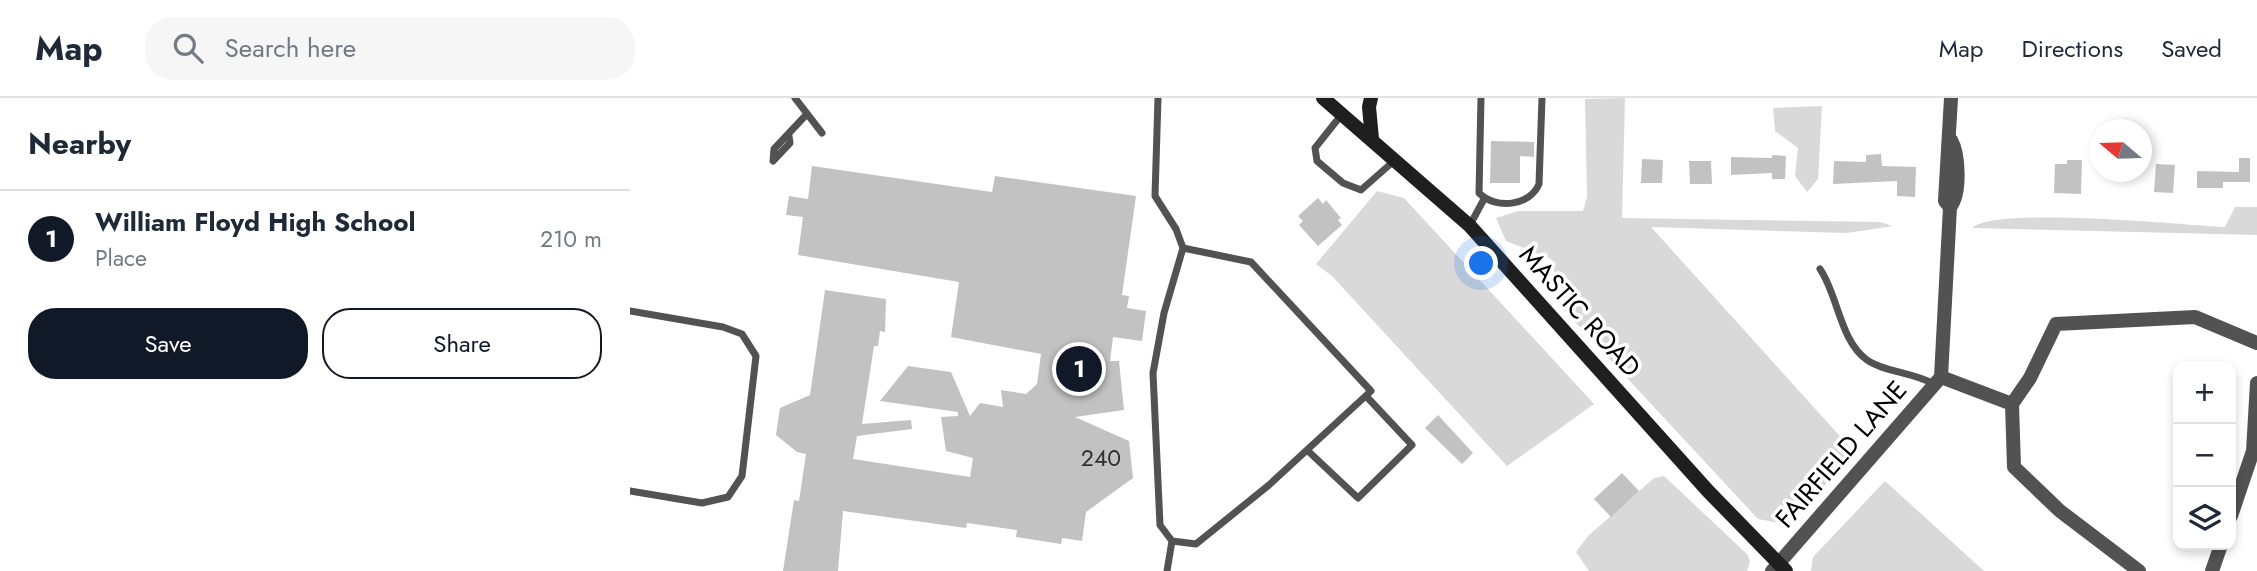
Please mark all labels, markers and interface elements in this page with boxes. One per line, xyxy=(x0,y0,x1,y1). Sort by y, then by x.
search box xyxy=(145,17,635,80)
text: Map xyxy=(35,25,103,72)
icon: search xyxy=(169,29,207,67)
text: Search here xyxy=(225,29,356,67)
text: Map xyxy=(1939,31,1984,66)
text: Directions xyxy=(2022,31,2123,66)
text: Saved xyxy=(2161,31,2222,66)
north arrow xyxy=(2089,119,2152,182)
text: Nearby xyxy=(28,122,131,165)
text: William Floyd High School xyxy=(95,203,416,241)
text: 1 xyxy=(45,222,57,256)
text: 210 m xyxy=(540,222,602,256)
street label: MASTIC ROAD xyxy=(1510,237,1650,385)
text: Place xyxy=(95,241,147,275)
your location xyxy=(1464,246,1498,280)
button: Save xyxy=(28,308,308,379)
button: Share xyxy=(322,308,602,379)
pin: 1 xyxy=(1056,343,1102,395)
map controls xyxy=(2173,361,2236,550)
button: + xyxy=(2173,361,2236,424)
street label: FAIRFIELD LANE xyxy=(1766,372,1916,536)
button: − xyxy=(2173,424,2236,487)
house number: 240 xyxy=(1081,441,1121,475)
button: layers xyxy=(2173,487,2236,550)

